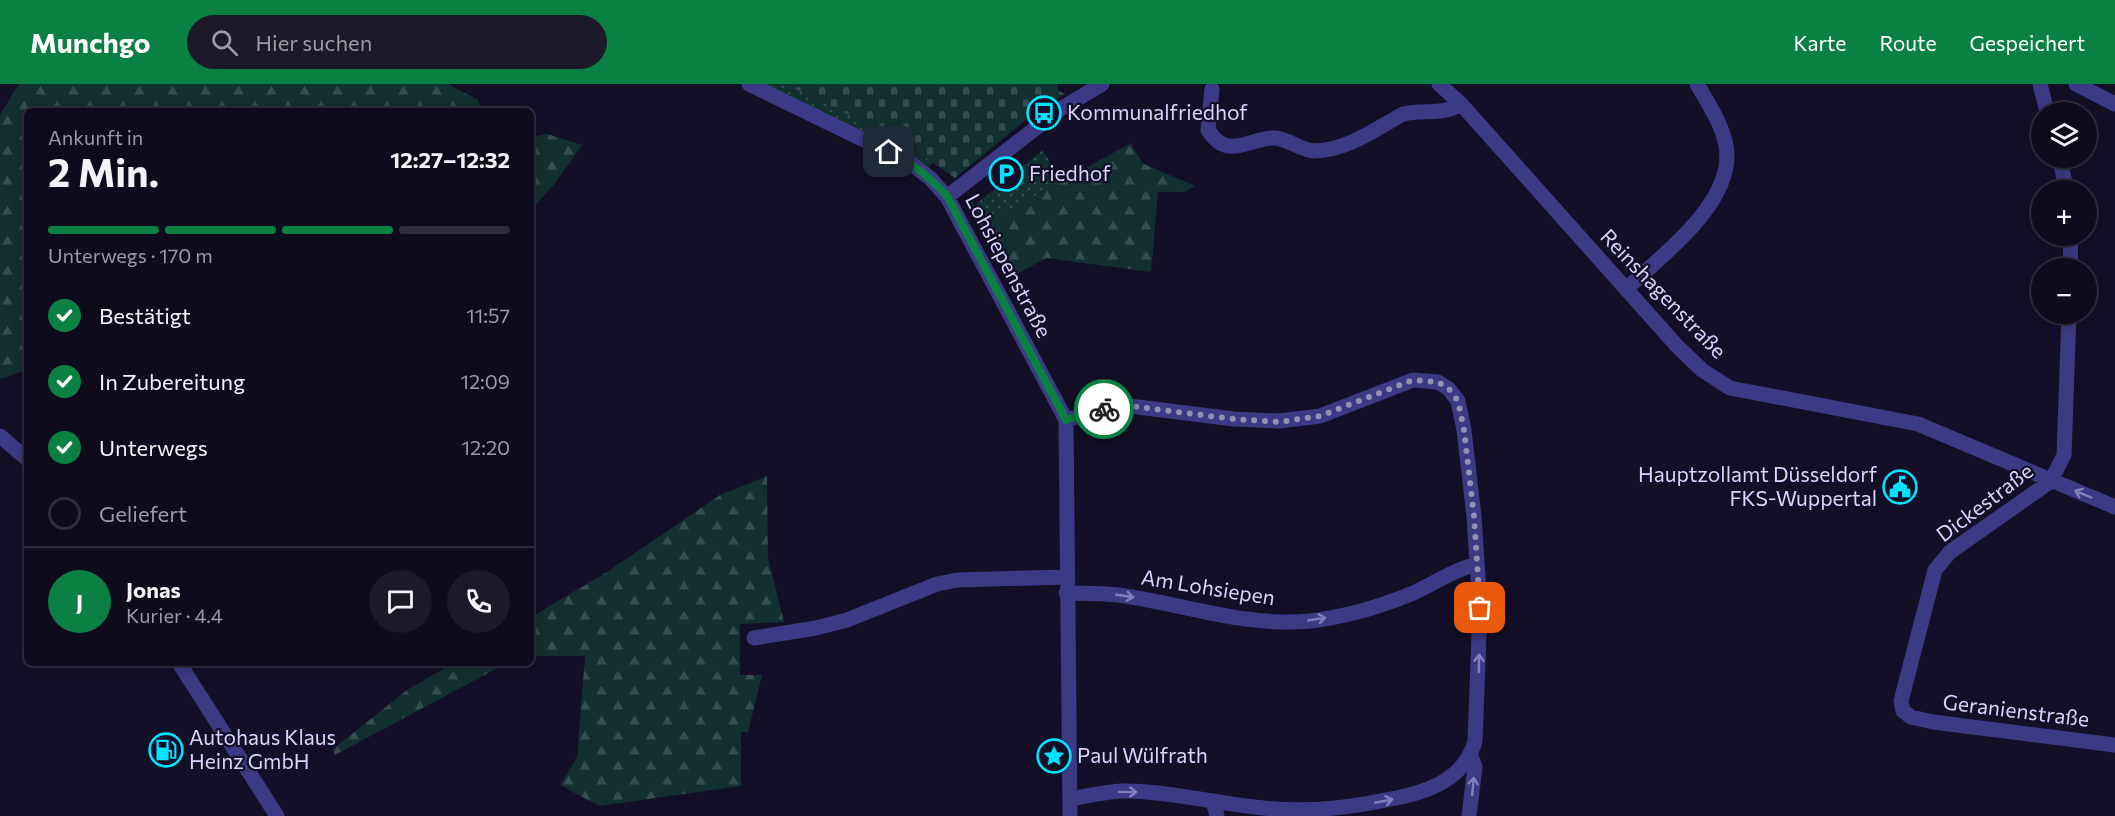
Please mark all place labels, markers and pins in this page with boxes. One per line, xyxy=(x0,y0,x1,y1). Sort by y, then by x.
bus stop icon: Kommunalfriedhof xyxy=(1026,95,1062,131)
place label: Kommunalfriedhof xyxy=(1067,99,1248,124)
pin xyxy=(863,126,914,177)
parking icon: Friedhof xyxy=(988,156,1024,192)
place label: Friedhof xyxy=(1029,160,1111,185)
place label: Hauptzollamt Düsseldorf FKS-Wuppertal xyxy=(1638,461,1878,510)
public building icon: Hauptzollamt Düsseldorf FKS-Wuppertal xyxy=(1882,469,1918,505)
pin xyxy=(1454,582,1505,633)
place label: Autohaus Klaus Heinz GmbH xyxy=(189,724,336,773)
fuel station icon: Autohaus Klaus Heinz GmbH xyxy=(148,732,184,768)
place icon: Paul Wülfrath xyxy=(1036,738,1072,774)
place label: Paul Wülfrath xyxy=(1077,742,1208,767)

